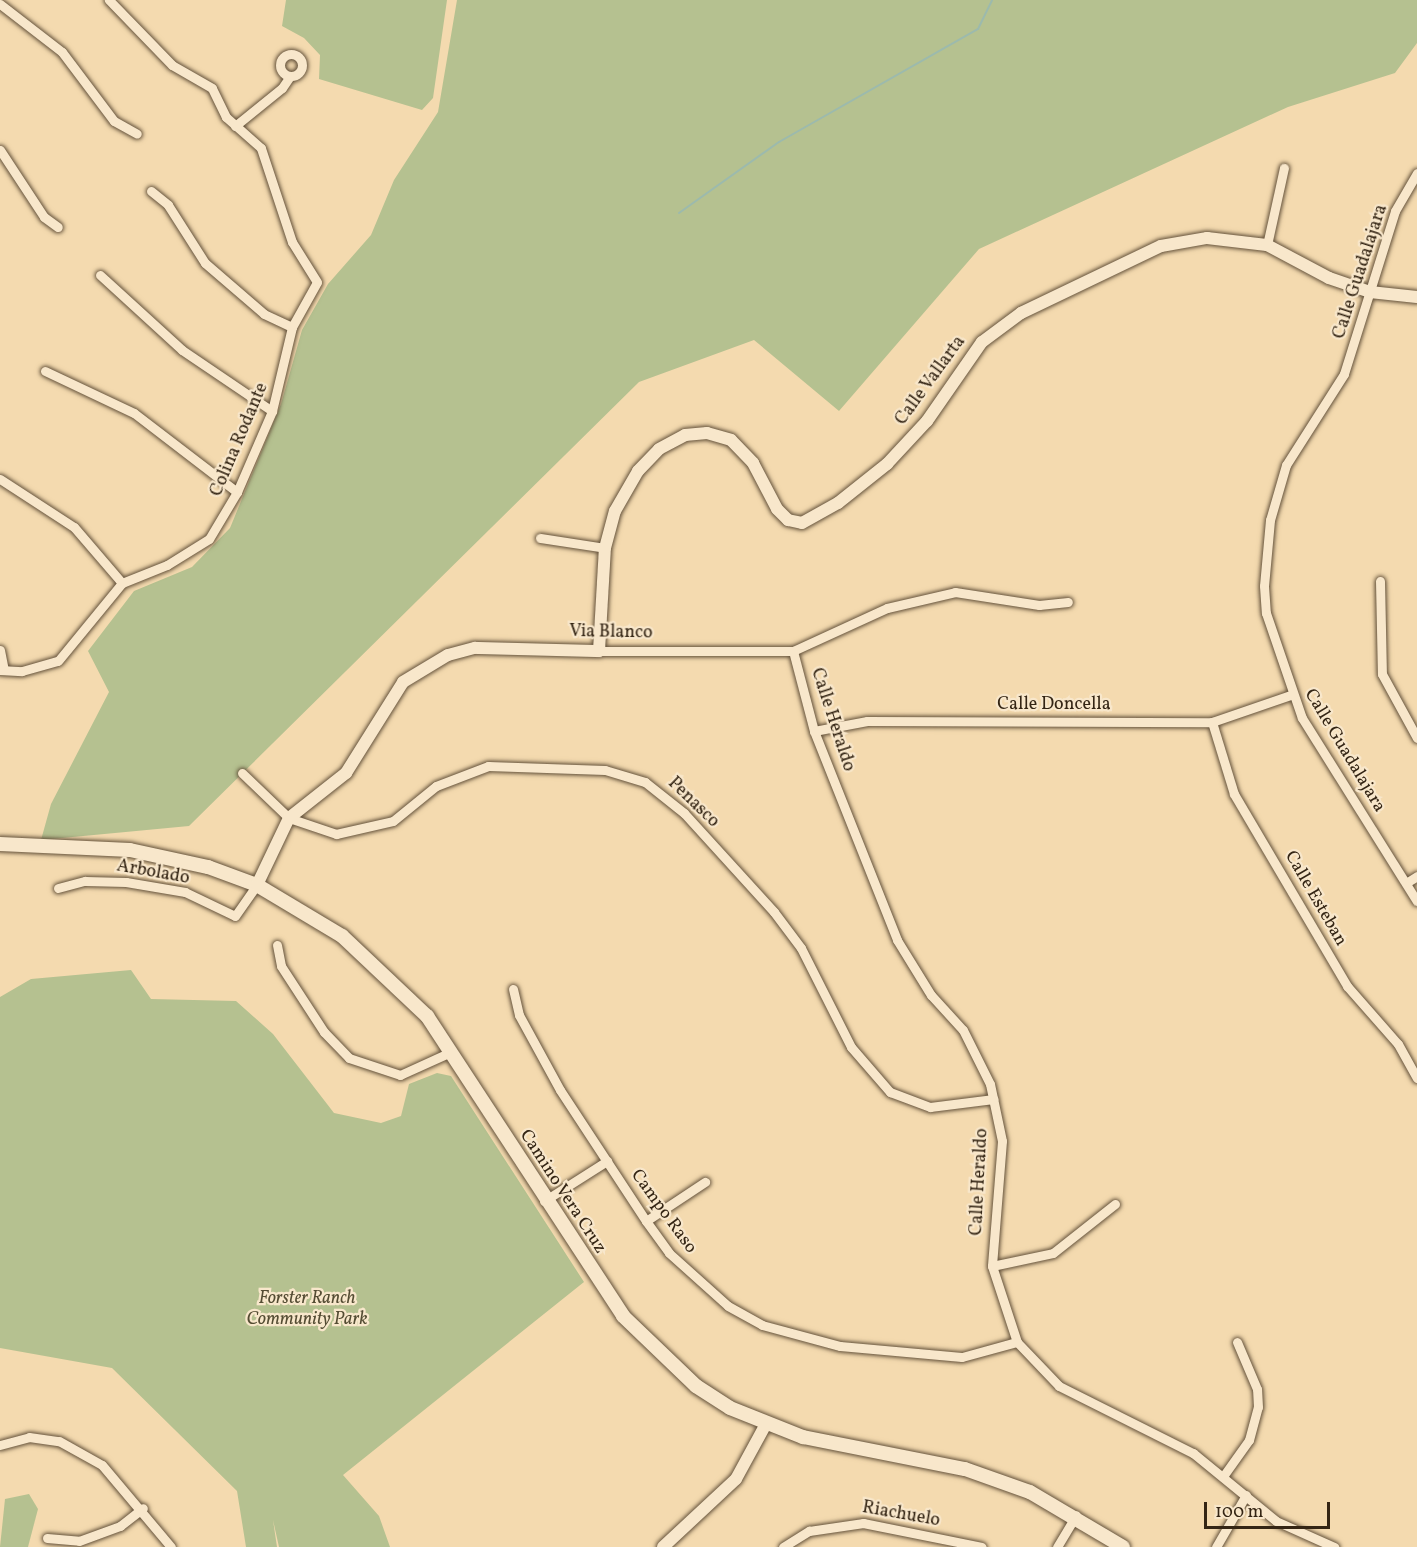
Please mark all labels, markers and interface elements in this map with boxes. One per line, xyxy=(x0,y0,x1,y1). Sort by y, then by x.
street label: Calle Guadalajara xyxy=(1329,202,1393,342)
street label: Calle Vallarta xyxy=(891,332,971,430)
street label: Colina Rodante xyxy=(206,380,274,500)
street label: Via Blanco xyxy=(569,621,653,645)
street label: Calle Heraldo xyxy=(805,666,859,774)
street label: Calle Guadalajara xyxy=(1299,685,1389,817)
street label: Calle Doncella xyxy=(997,694,1111,716)
street label: Penasco xyxy=(663,773,723,833)
street label: Calle Esteban xyxy=(1279,848,1351,950)
street label: Arbolado xyxy=(115,856,191,890)
street label: Camino Vera Cruz xyxy=(514,1126,610,1258)
street label: Calle Heraldo xyxy=(966,1128,994,1236)
street label: Campo Raso xyxy=(625,1166,701,1258)
park label: Forster Ranch Community Park xyxy=(246,1289,368,1332)
scale bar xyxy=(1207,1490,1333,1528)
street label: Riachuelo xyxy=(860,1498,942,1532)
text: 100 m xyxy=(1215,1500,1264,1525)

